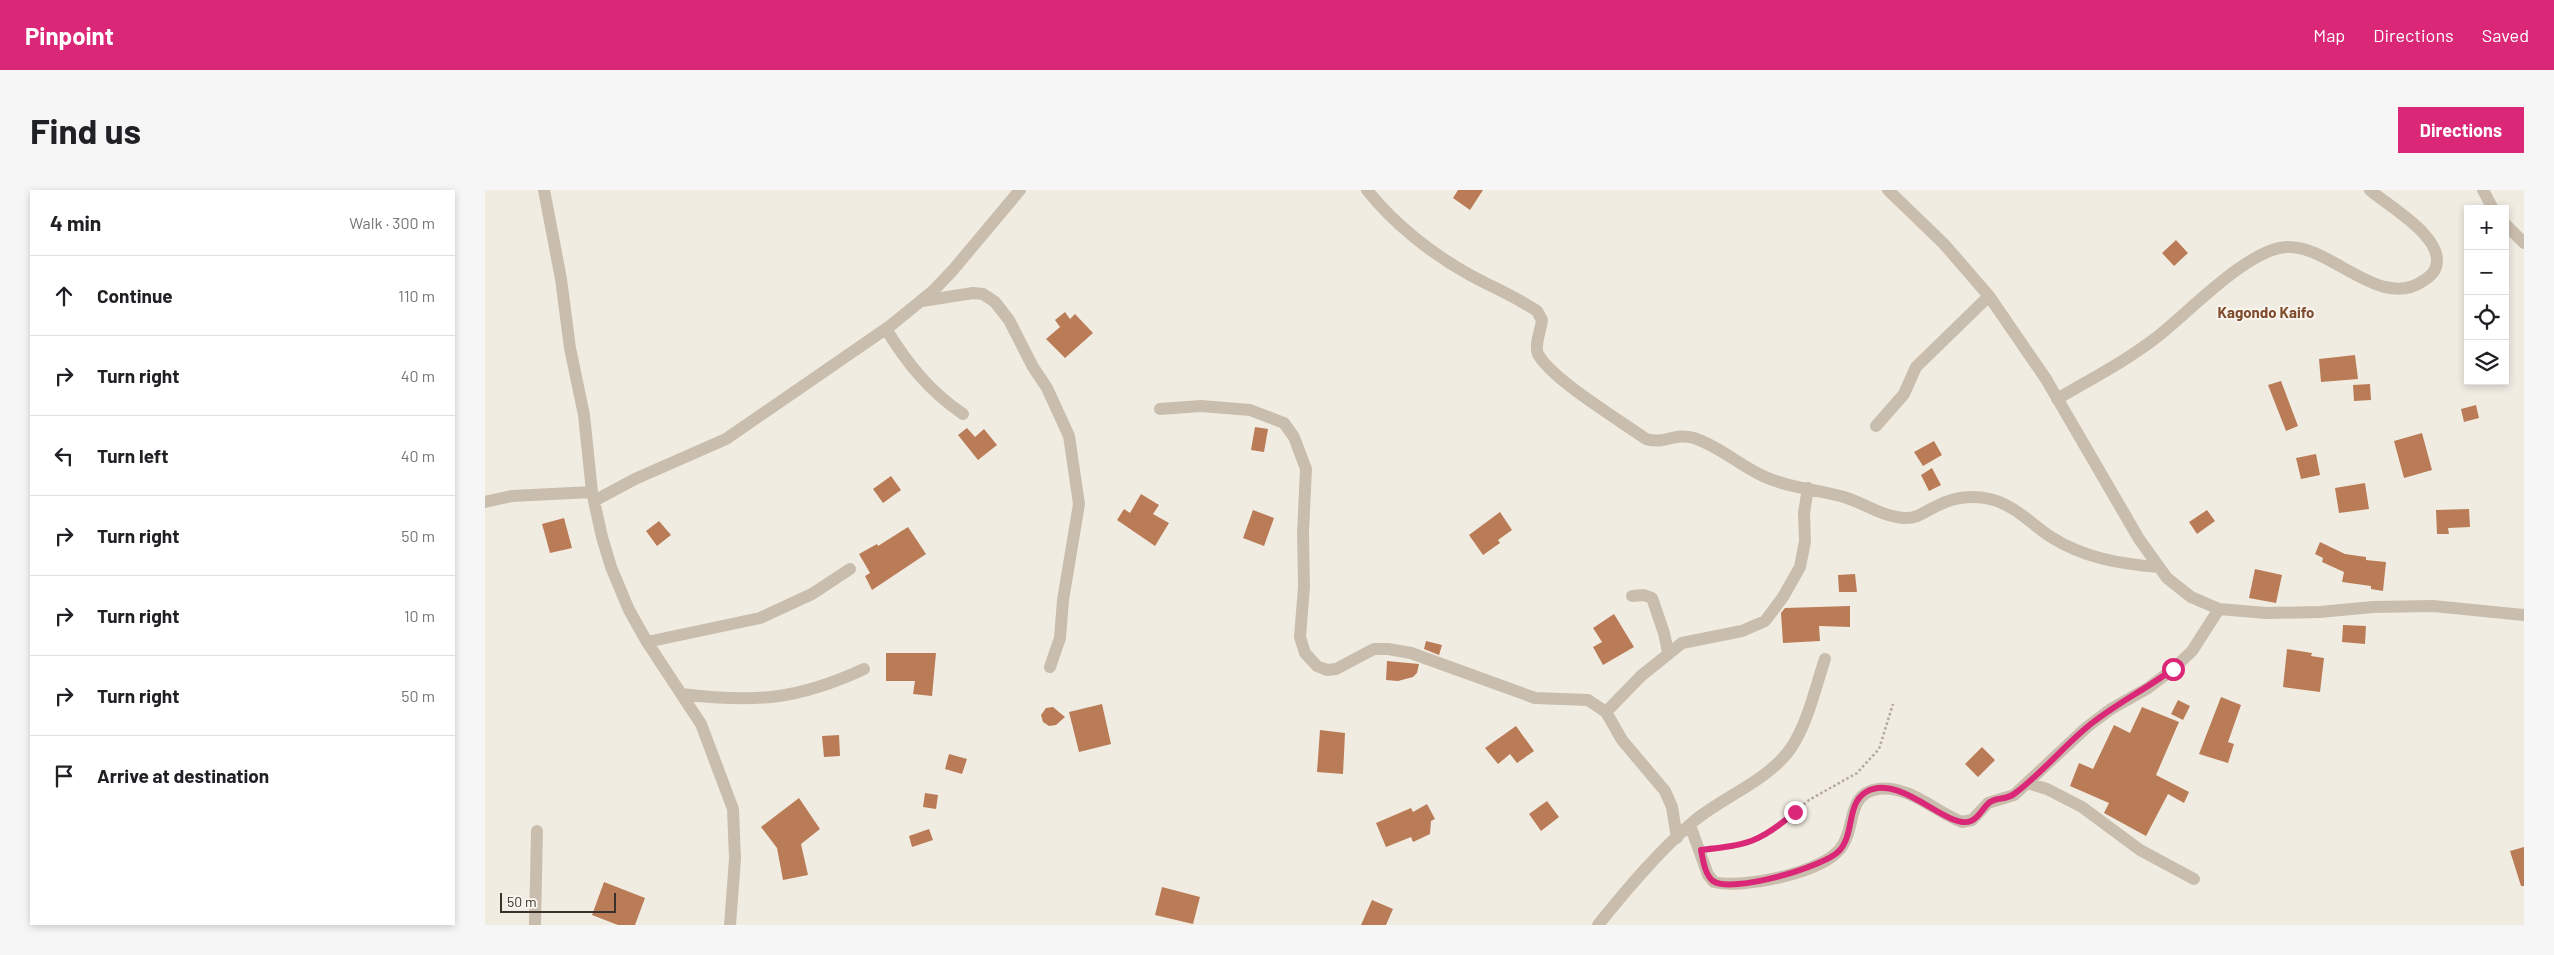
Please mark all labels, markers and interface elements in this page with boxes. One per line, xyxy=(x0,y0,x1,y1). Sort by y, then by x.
text: Pinpoint xyxy=(25,21,114,50)
text: Map xyxy=(2313,24,2345,46)
text: Directions xyxy=(2373,24,2454,46)
text: Saved xyxy=(2482,24,2529,46)
button: Directions xyxy=(2398,107,2524,153)
text: Find us xyxy=(30,109,141,151)
map controls xyxy=(2464,205,2509,385)
button: + xyxy=(2464,205,2509,250)
text: 4 min xyxy=(50,210,101,235)
text: Walk · 300 m xyxy=(349,213,435,232)
button: − xyxy=(2464,250,2509,295)
icon: ahead xyxy=(50,282,78,310)
text: Continue xyxy=(97,284,173,307)
text: 110 m xyxy=(398,286,435,305)
button: locate xyxy=(2464,295,2509,340)
district label: Kagondo Kaifo xyxy=(2218,303,2314,321)
button: layers xyxy=(2464,340,2509,385)
icon: right xyxy=(50,362,78,390)
text: Turn right xyxy=(97,364,179,387)
text: 40 m xyxy=(401,366,435,385)
icon: left xyxy=(50,442,78,470)
text: Turn left xyxy=(97,444,168,467)
text: 40 m xyxy=(401,446,435,465)
icon: right xyxy=(50,522,78,550)
text: Turn right xyxy=(97,524,179,547)
text: 50 m xyxy=(401,526,435,545)
icon: right xyxy=(50,602,78,630)
text: Turn right xyxy=(97,604,179,627)
text: 10 m xyxy=(404,606,435,625)
route start xyxy=(2162,658,2185,681)
icon: right xyxy=(50,682,78,710)
text: Turn right xyxy=(97,684,179,707)
text: 50 m xyxy=(401,686,435,705)
icon: arrive xyxy=(50,762,78,790)
text: Arrive at destination xyxy=(97,764,269,787)
route end xyxy=(1784,801,1807,824)
scale bar xyxy=(500,890,616,913)
text: 50 m xyxy=(507,893,536,910)

